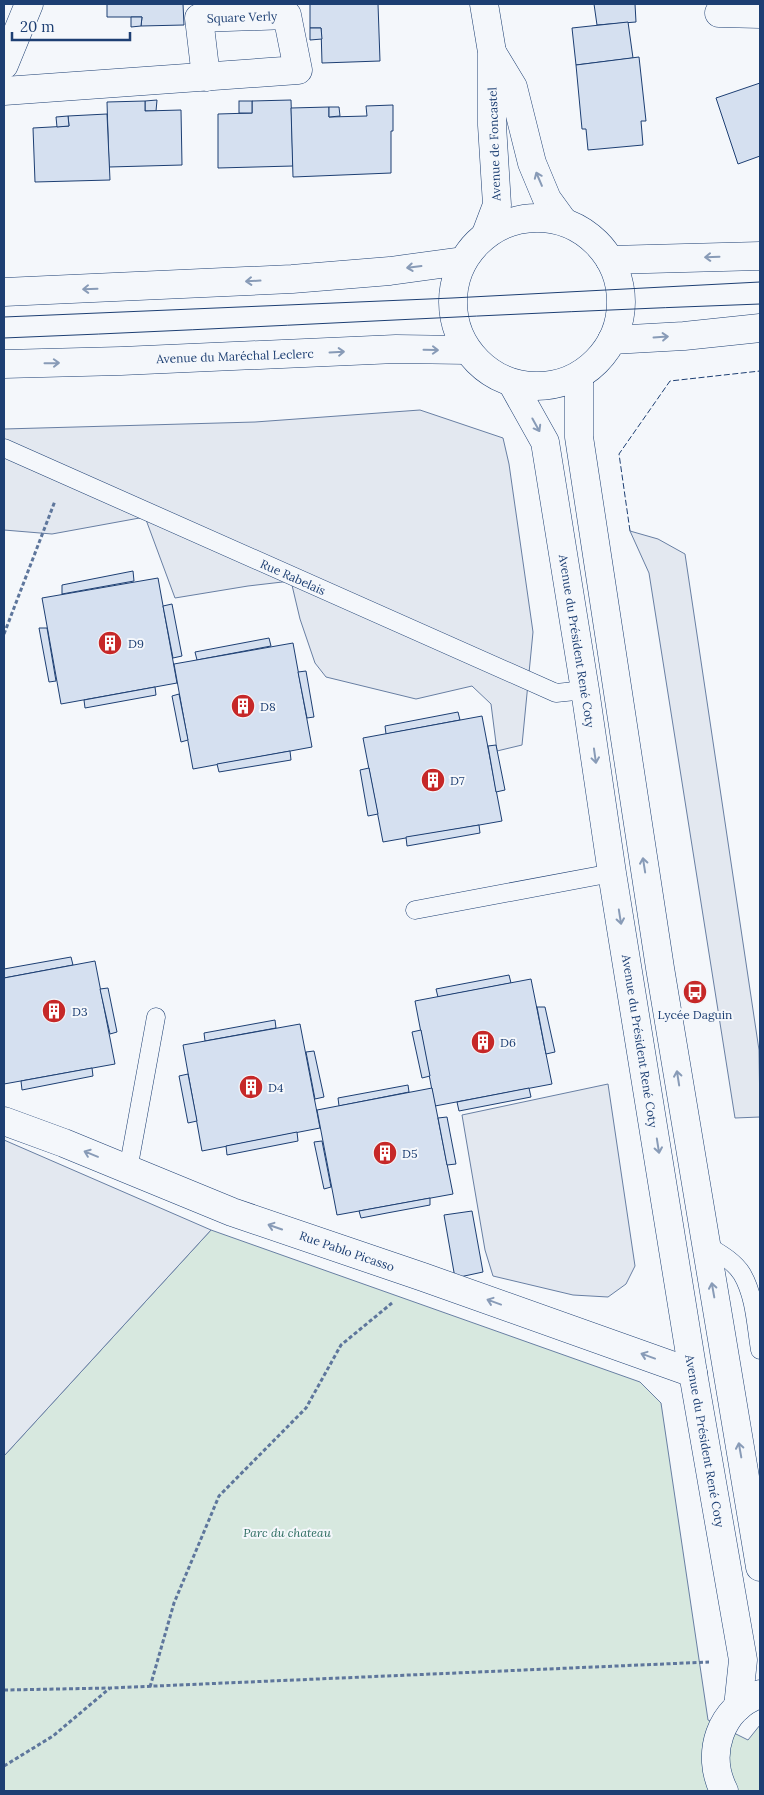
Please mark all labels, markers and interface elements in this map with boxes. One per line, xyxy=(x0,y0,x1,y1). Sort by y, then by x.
street label: Square Verly xyxy=(207,8,278,26)
scale bar xyxy=(12,10,130,42)
text: 20 m xyxy=(20,17,55,36)
street label: Avenue de Foncastel xyxy=(485,87,504,202)
one-way arrow xyxy=(534,172,543,187)
one-way arrow xyxy=(704,252,720,262)
one-way arrow xyxy=(407,263,423,273)
one-way arrow xyxy=(245,277,261,286)
one-way arrow xyxy=(83,284,99,293)
one-way arrow xyxy=(653,333,669,342)
one-way arrow xyxy=(423,345,439,355)
street label: Avenue du Maréchal Leclerc xyxy=(155,346,314,366)
one-way arrow xyxy=(329,347,345,356)
one-way arrow xyxy=(44,358,60,367)
one-way arrow xyxy=(531,418,541,432)
street label: Avenue du Président René Coty xyxy=(556,552,598,729)
street label: Rue Rabelais xyxy=(258,556,328,598)
building icon: D9 xyxy=(97,630,123,656)
place label: D9 xyxy=(128,636,144,651)
building icon: D8 xyxy=(230,693,256,719)
place label: D8 xyxy=(260,699,276,714)
one-way arrow xyxy=(590,748,600,764)
building icon: D7 xyxy=(420,767,446,793)
place label: D7 xyxy=(450,773,465,788)
one-way arrow xyxy=(639,858,649,874)
one-way arrow xyxy=(615,909,625,925)
street label: Avenue du Président René Coty xyxy=(619,952,661,1129)
bus stop icon: Lycée Daguin xyxy=(682,979,708,1005)
building icon: D3 xyxy=(41,998,67,1024)
place label: D3 xyxy=(72,1004,88,1019)
place label: Lycée Daguin xyxy=(658,1007,732,1022)
building icon: D6 xyxy=(470,1029,496,1055)
place label: D6 xyxy=(500,1035,516,1050)
one-way arrow xyxy=(673,1070,683,1086)
building icon: D4 xyxy=(238,1074,264,1100)
place label: D4 xyxy=(268,1080,284,1095)
one-way arrow xyxy=(653,1138,663,1154)
building icon: D5 xyxy=(372,1140,398,1166)
place label: D5 xyxy=(402,1146,417,1161)
one-way arrow xyxy=(84,1149,99,1159)
one-way arrow xyxy=(267,1221,283,1231)
street label: Rue Pablo Picasso xyxy=(298,1228,396,1274)
one-way arrow xyxy=(708,1282,718,1298)
one-way arrow xyxy=(487,1297,503,1306)
one-way arrow xyxy=(640,1351,656,1361)
street label: Avenue du Président René Coty xyxy=(682,1352,728,1529)
one-way arrow xyxy=(735,1442,745,1458)
park label: Parc du chateau xyxy=(243,1525,332,1540)

